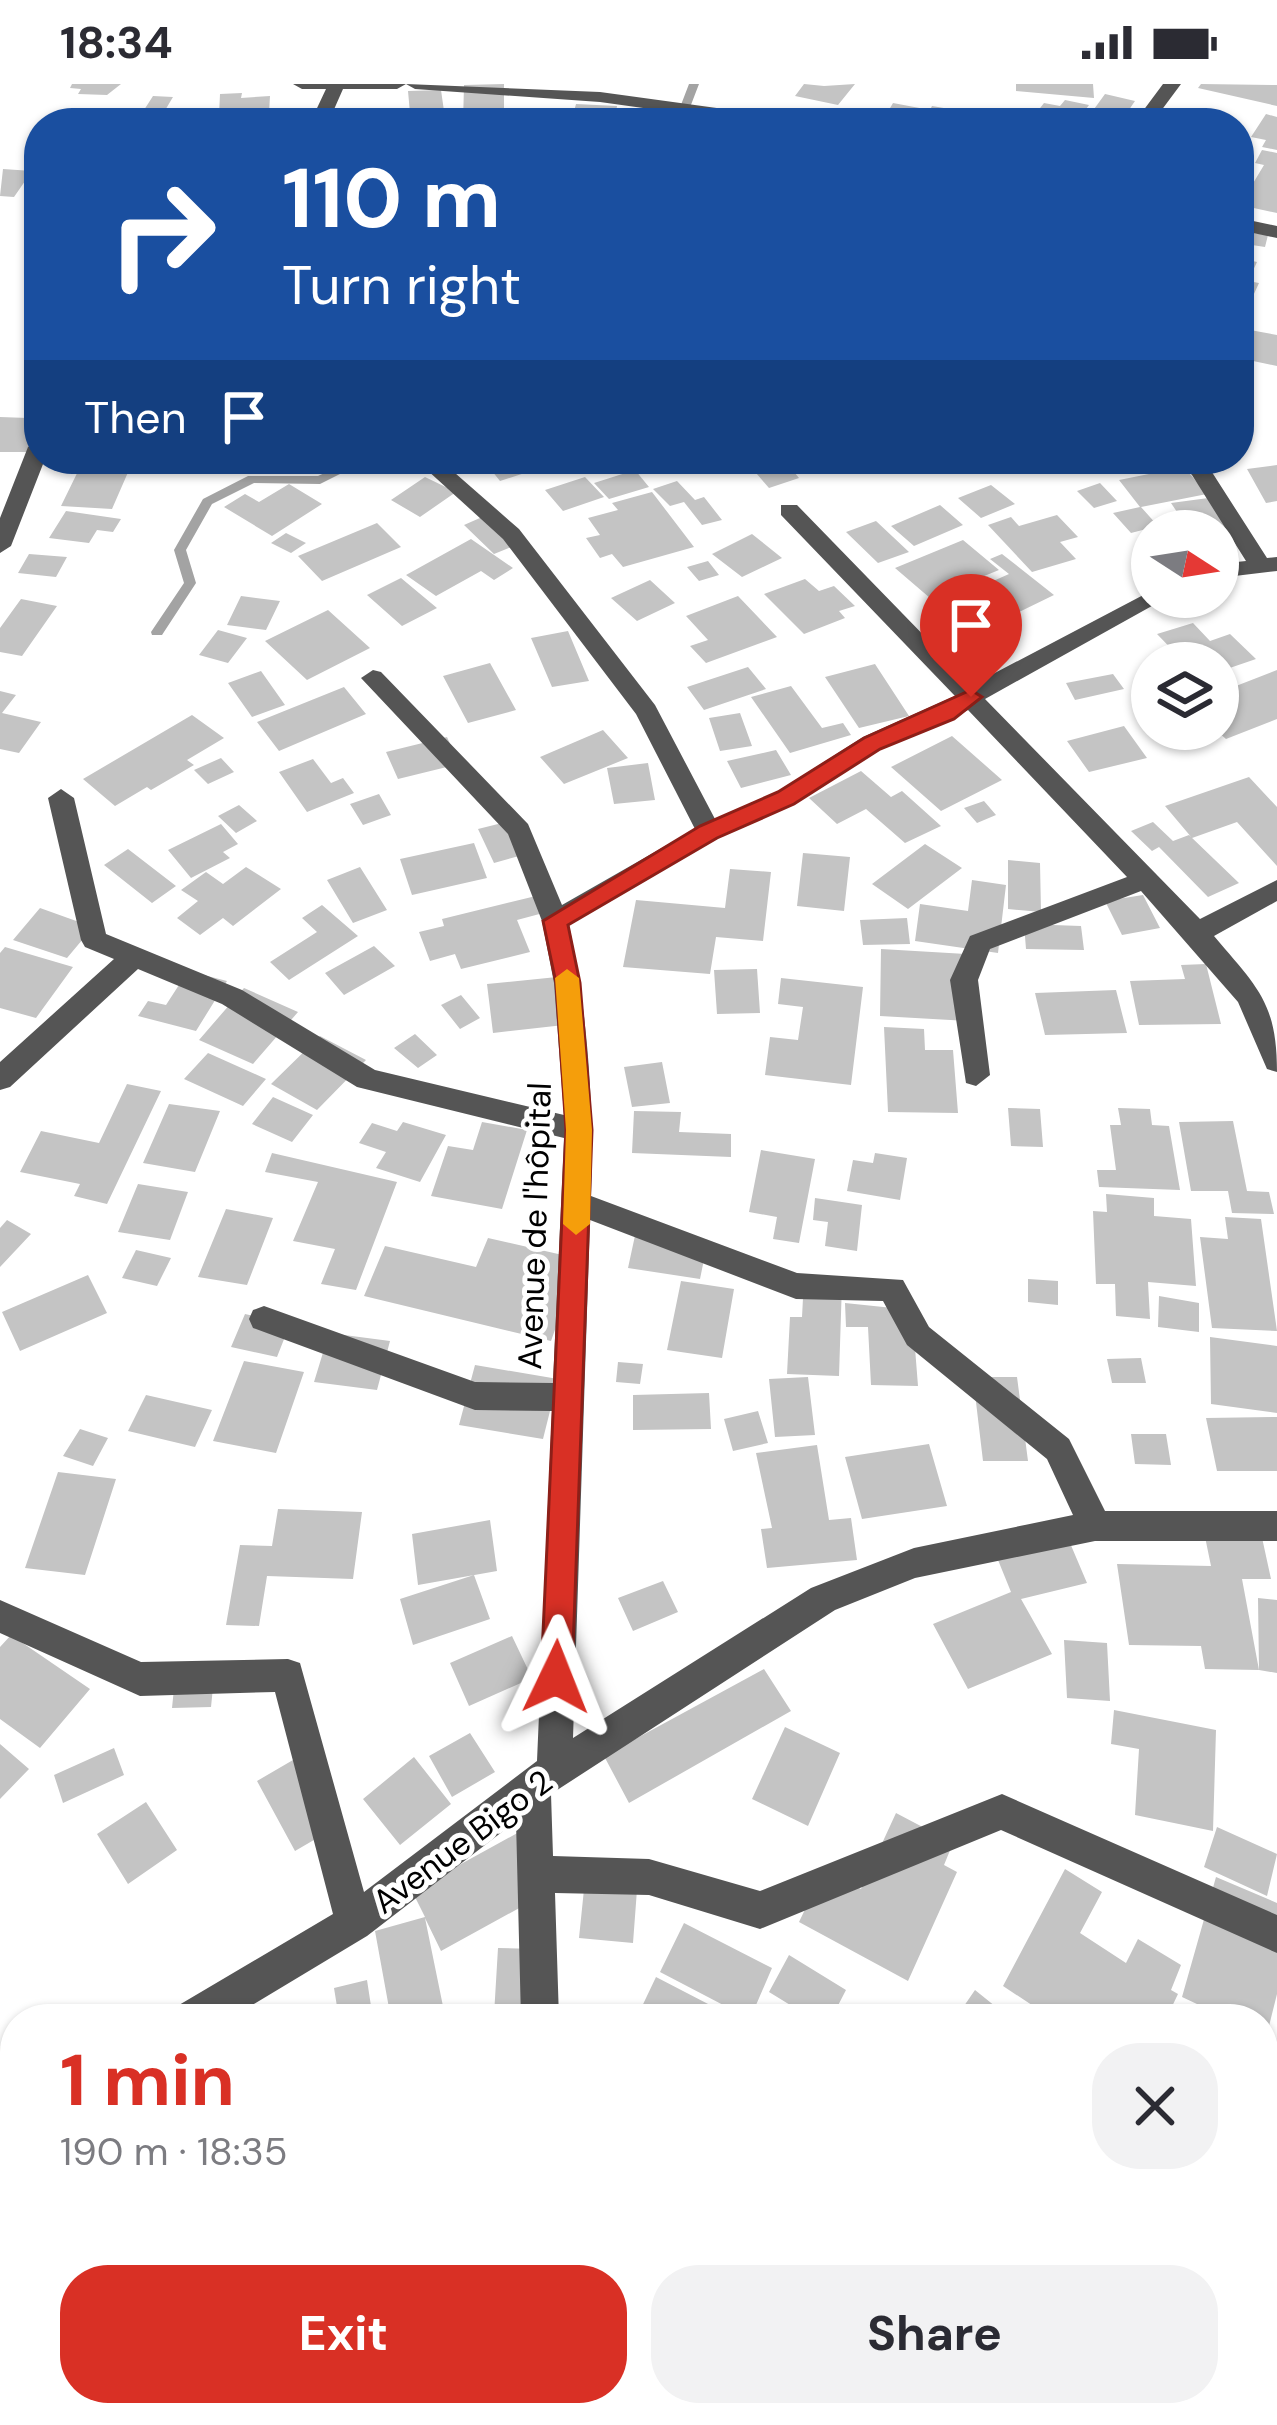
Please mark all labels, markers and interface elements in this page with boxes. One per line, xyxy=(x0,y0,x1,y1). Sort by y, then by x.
text: 18:34 xyxy=(60,13,173,72)
text: 110 m xyxy=(282,144,501,253)
icon: right xyxy=(84,156,240,312)
text: Turn right xyxy=(282,250,521,321)
icon: arrive xyxy=(211,384,277,450)
text: Then xyxy=(84,388,187,447)
north arrow xyxy=(1131,510,1239,618)
map controls xyxy=(1131,510,1239,750)
pin xyxy=(920,574,1022,697)
icon: arrive xyxy=(938,592,1004,658)
button: layers xyxy=(1131,642,1239,750)
street label: Avenue de l'hôpital xyxy=(508,1082,561,1370)
position arrow xyxy=(493,1614,619,1740)
street label: Avenue Bigo 2 xyxy=(364,1760,561,1923)
text: 1 min xyxy=(60,2034,235,2127)
button: close xyxy=(1092,2043,1218,2169)
text: 190 m · 18:35 xyxy=(60,2126,288,2177)
button: Exit xyxy=(60,2265,627,2403)
button: Share xyxy=(651,2265,1218,2403)

